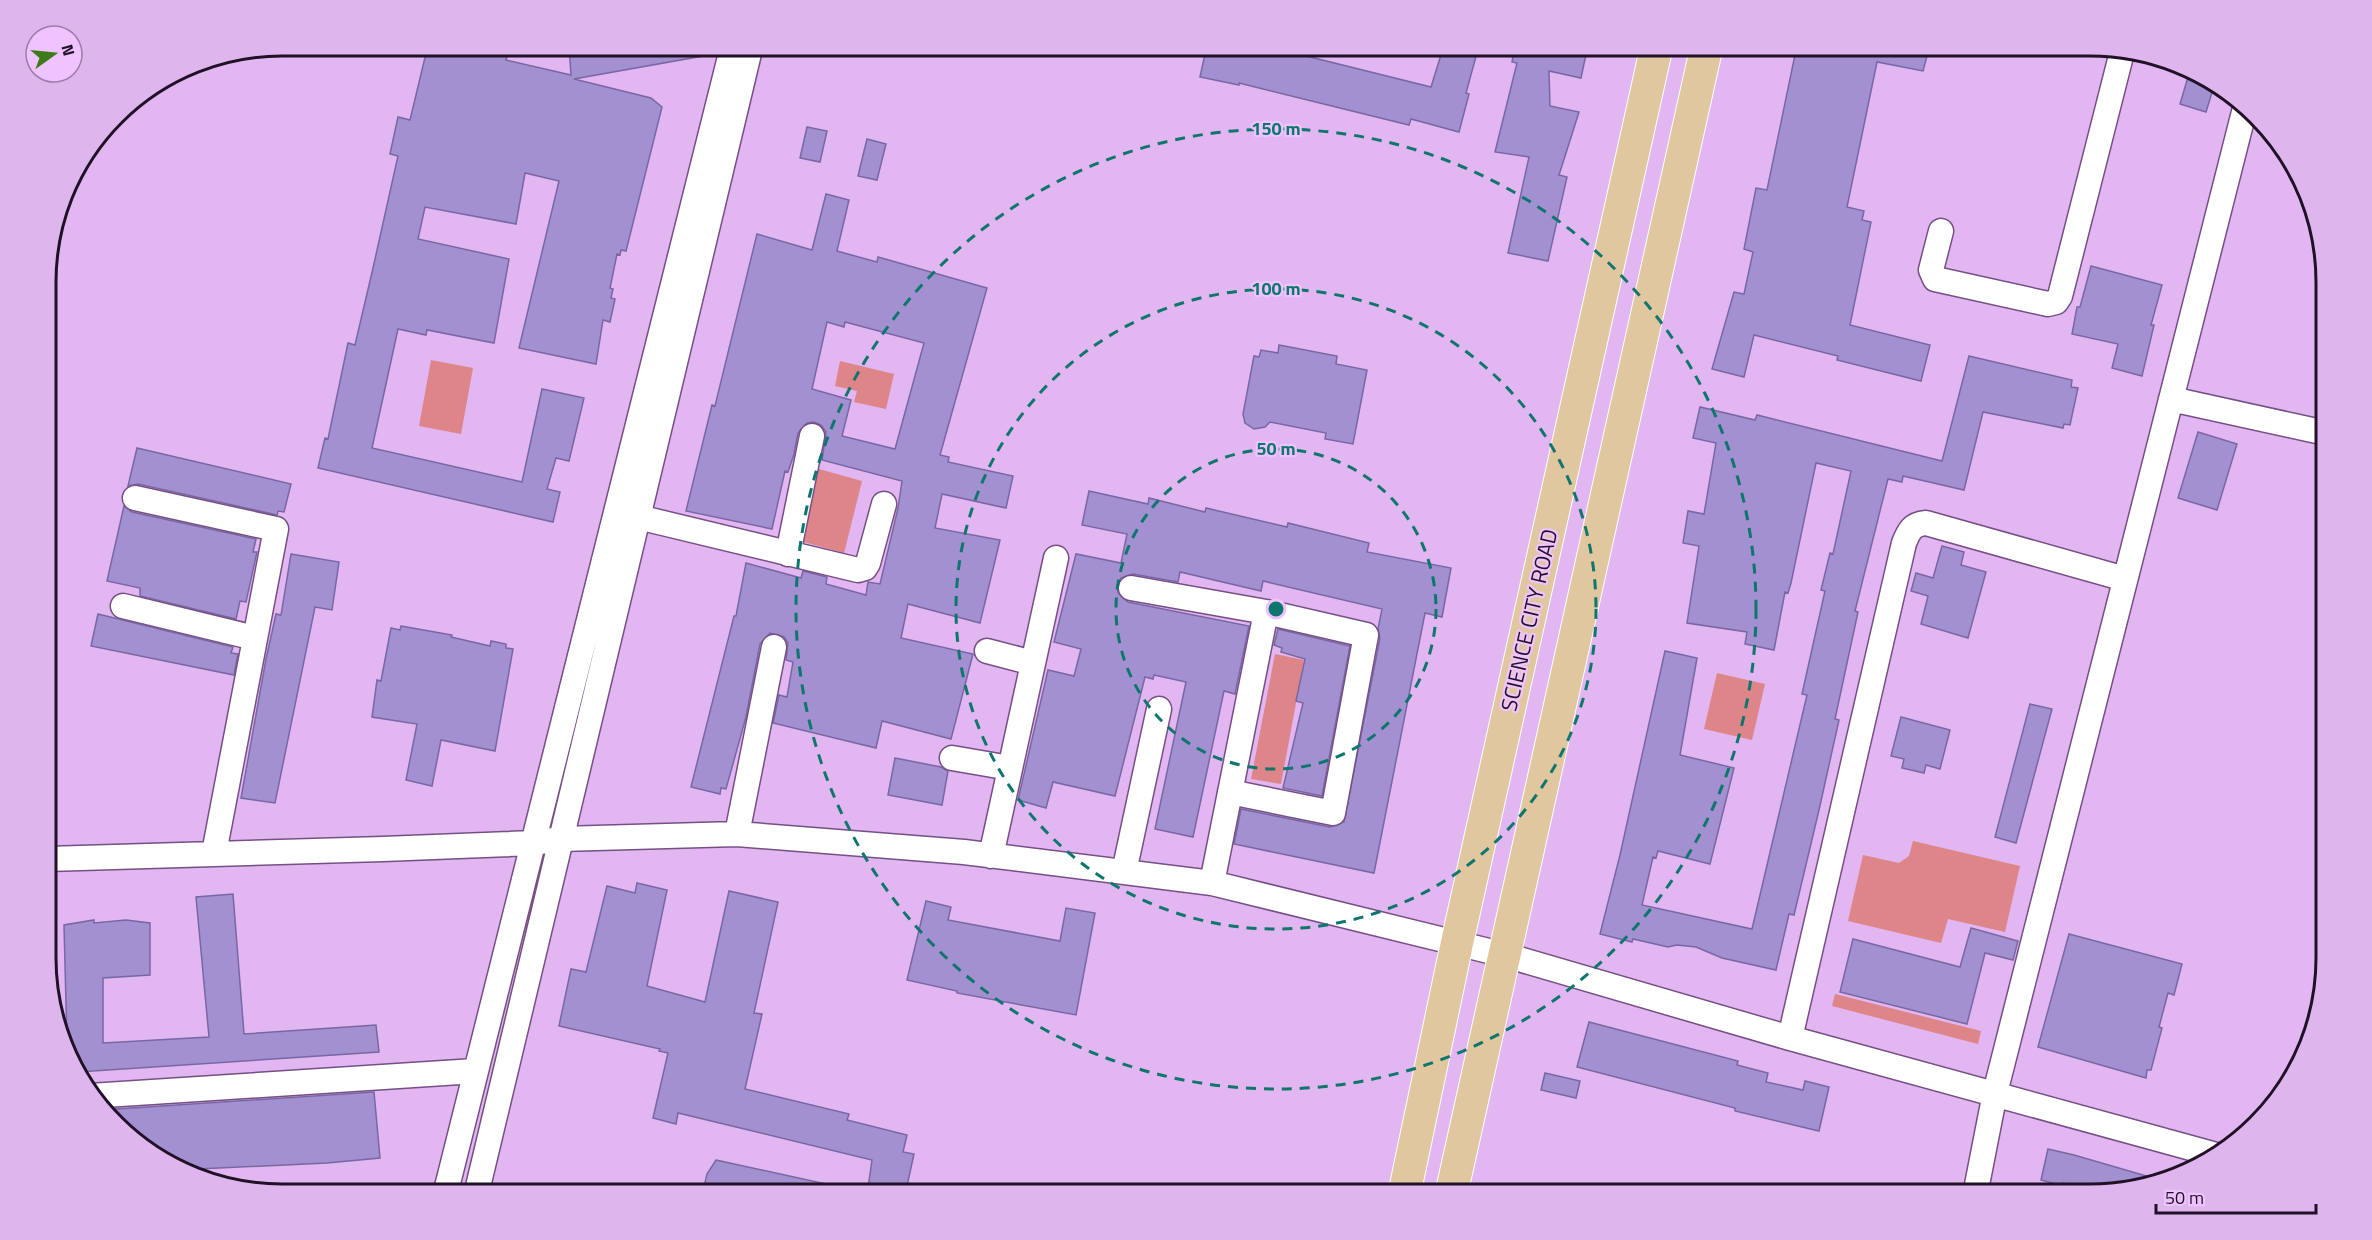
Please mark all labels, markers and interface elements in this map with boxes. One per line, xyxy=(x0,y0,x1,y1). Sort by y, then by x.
north arrow xyxy=(24,24,84,84)
text: N xyxy=(55,42,82,59)
text: 150 m xyxy=(1251,115,1301,142)
text: 100 m xyxy=(1251,275,1301,302)
text: 50 m xyxy=(1256,435,1296,462)
street label: SCIENCE CITY ROAD xyxy=(1492,526,1566,714)
centre of rings xyxy=(1266,599,1286,619)
scale bar xyxy=(2156,1177,2316,1215)
text: 50 m xyxy=(2165,1184,2204,1211)

